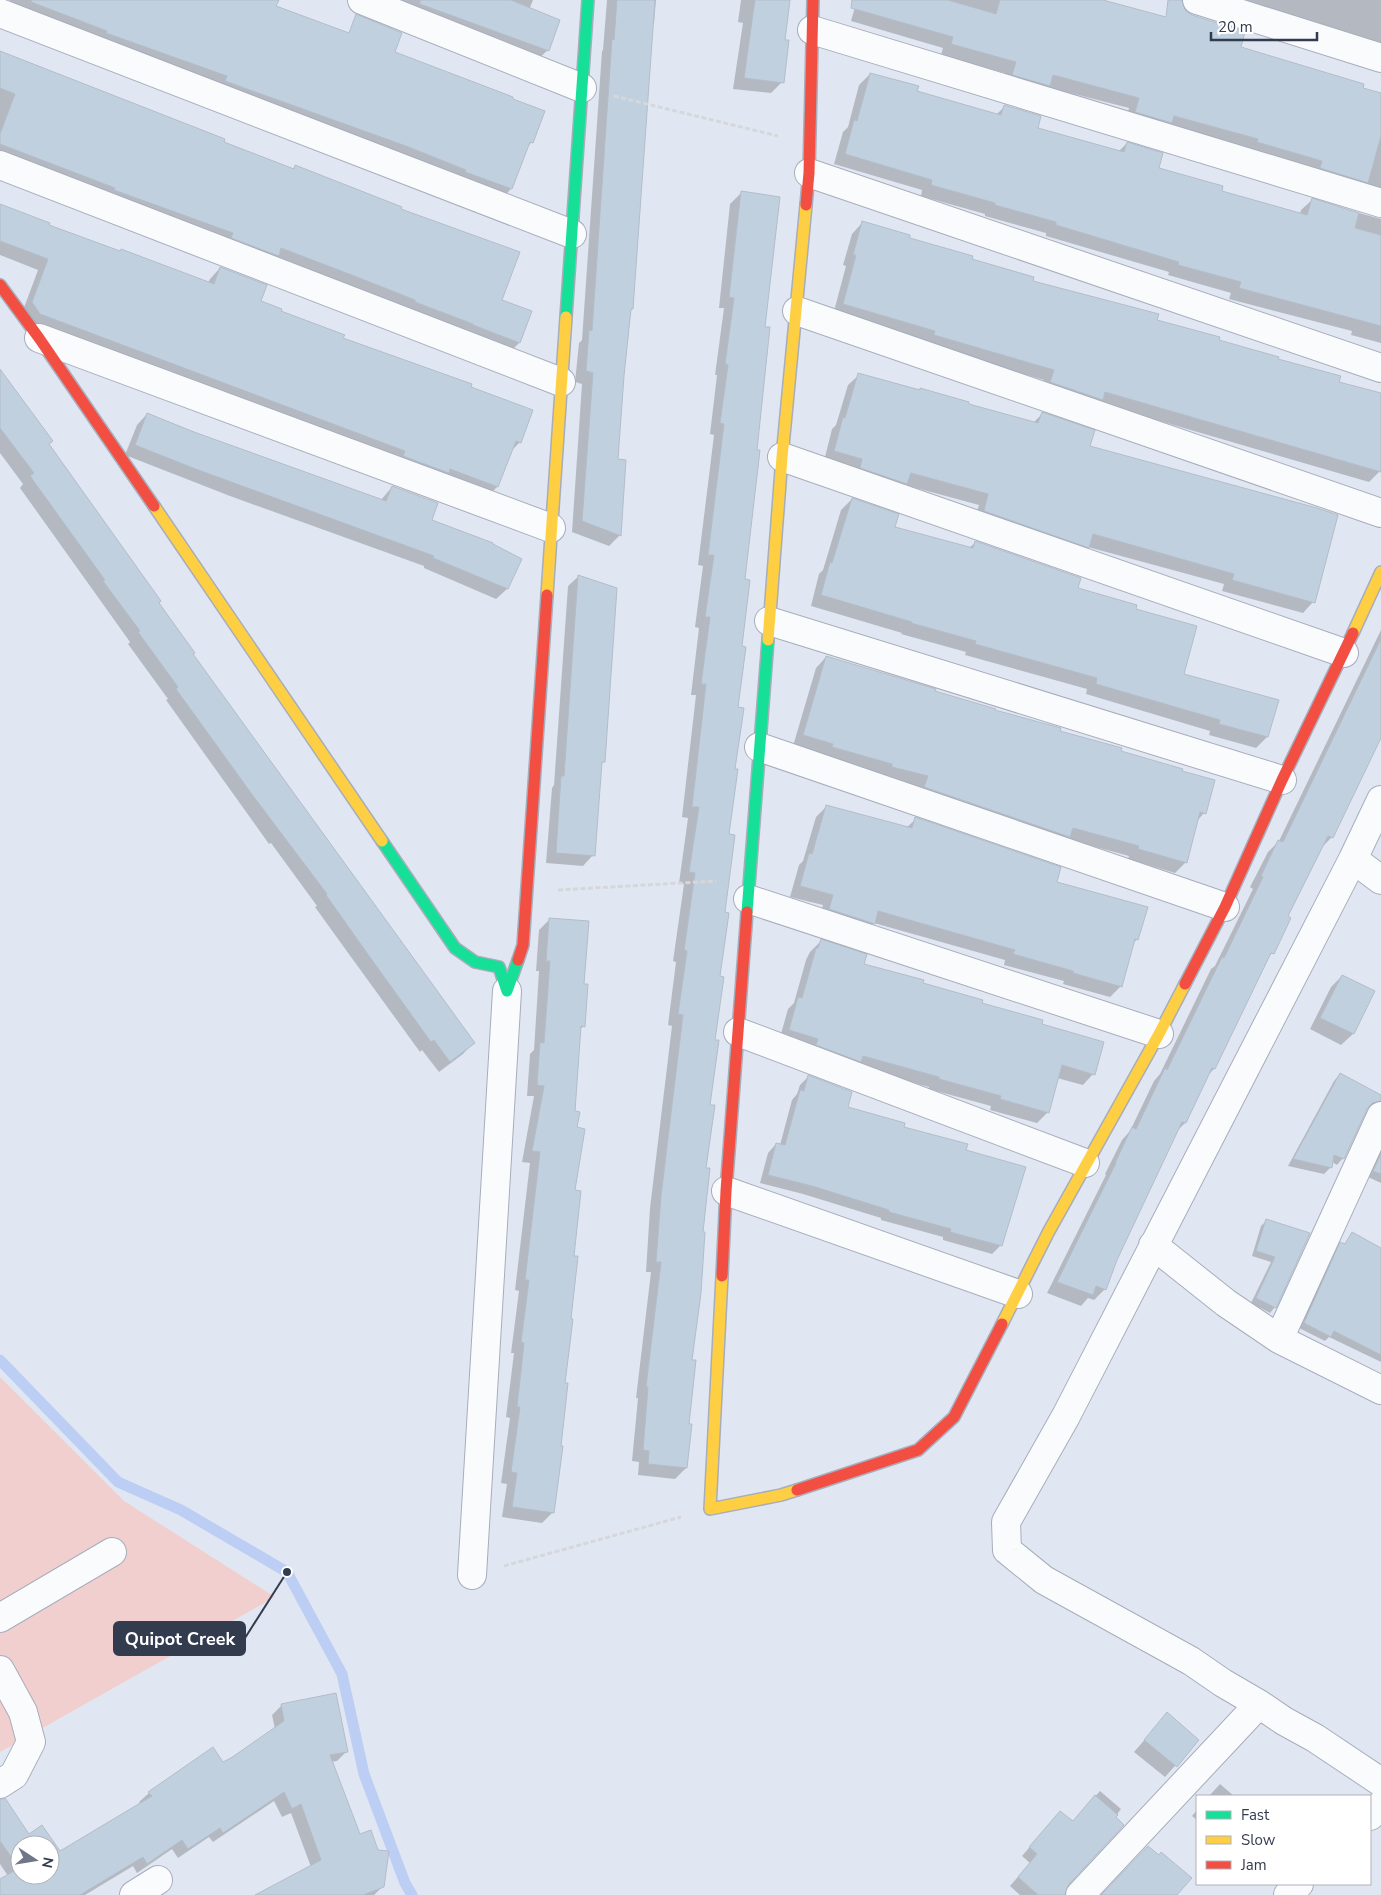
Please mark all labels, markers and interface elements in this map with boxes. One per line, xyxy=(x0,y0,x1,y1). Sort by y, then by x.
scale bar xyxy=(1211,10,1317,42)
text: 20 m xyxy=(1218,17,1253,37)
callout: Quipot Creek xyxy=(114,1622,245,1655)
text: Quipot Creek xyxy=(125,1627,235,1651)
legend xyxy=(1196,1795,1371,1885)
text: Fast xyxy=(1241,1805,1270,1825)
text: Slow xyxy=(1241,1830,1276,1850)
north arrow xyxy=(10,1835,60,1885)
text: N xyxy=(37,1855,58,1870)
text: Jam xyxy=(1240,1855,1267,1875)

